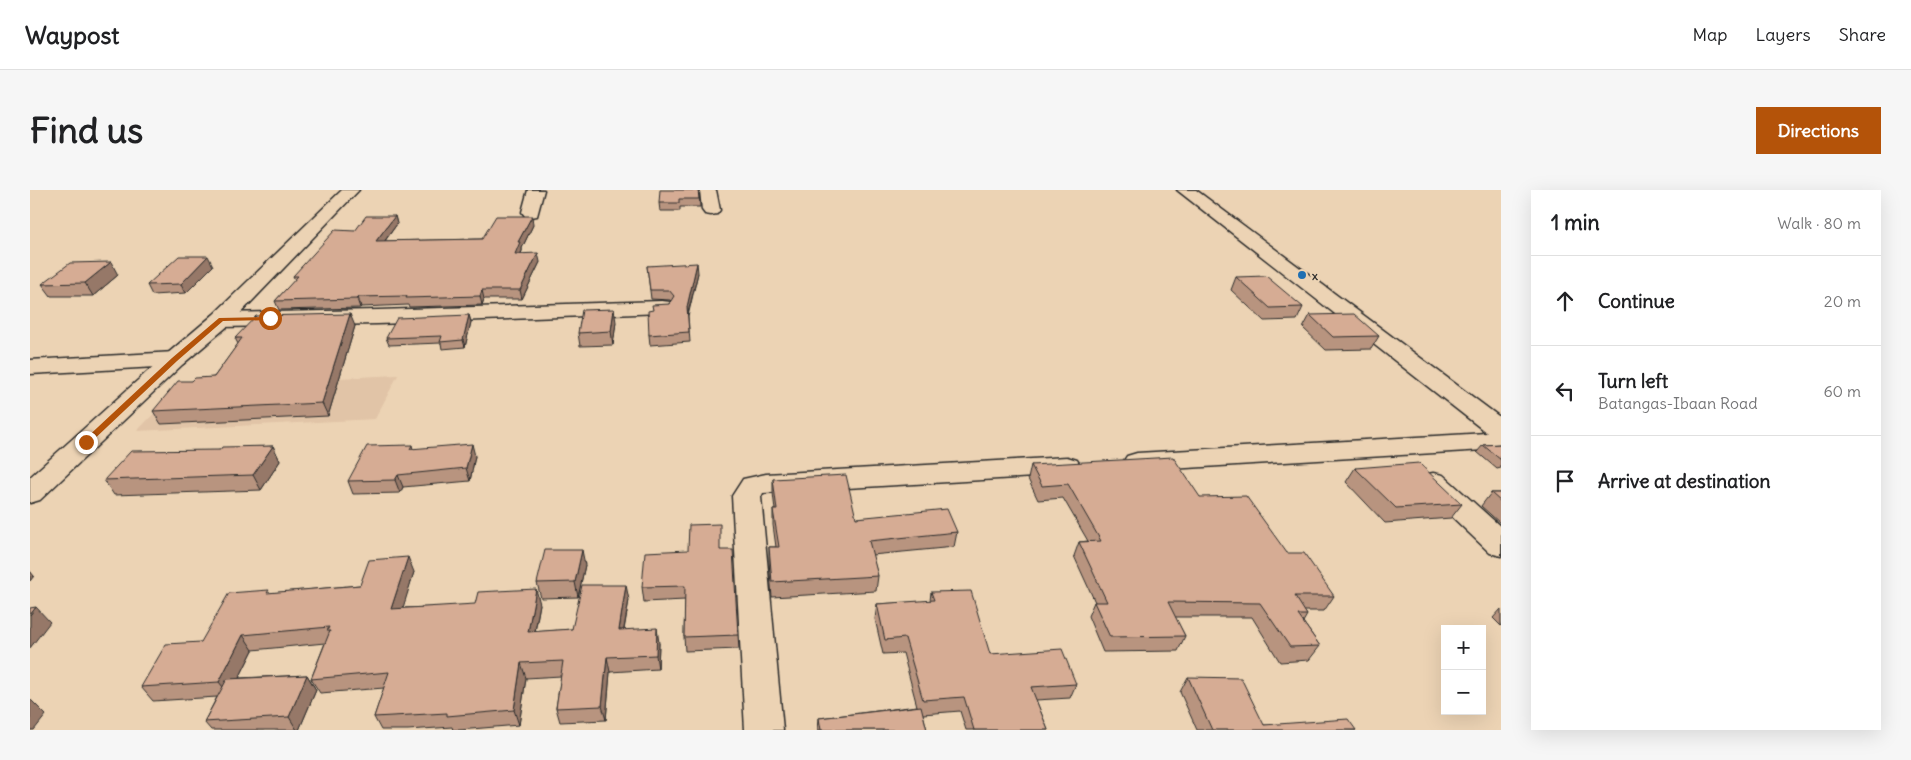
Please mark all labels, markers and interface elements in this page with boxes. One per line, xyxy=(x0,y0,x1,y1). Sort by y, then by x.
text: Waypost xyxy=(25,20,119,50)
text: Map xyxy=(1692,23,1727,46)
text: Layers xyxy=(1755,23,1811,46)
text: Share xyxy=(1839,23,1886,46)
button: Directions xyxy=(1756,107,1881,154)
text: Find us xyxy=(30,108,143,152)
text: 1 min xyxy=(1551,209,1600,236)
text: Walk · 80 m xyxy=(1777,213,1861,233)
place label: x xyxy=(1312,268,1318,283)
marker: x xyxy=(1296,269,1308,281)
icon: ahead xyxy=(1551,287,1579,315)
text: Continue xyxy=(1598,289,1675,313)
text: 20 m xyxy=(1824,291,1861,311)
route start xyxy=(259,307,282,330)
text: Turn left xyxy=(1598,369,1668,393)
icon: left xyxy=(1551,377,1579,405)
text: 60 m xyxy=(1823,381,1861,401)
text: Batangas-Ibaan Road xyxy=(1598,393,1758,413)
route end xyxy=(75,431,98,454)
icon: arrive xyxy=(1551,467,1579,495)
text: Arrive at destination xyxy=(1598,469,1771,493)
map controls xyxy=(1441,625,1486,715)
button: + xyxy=(1441,625,1486,670)
button: − xyxy=(1441,670,1486,715)

